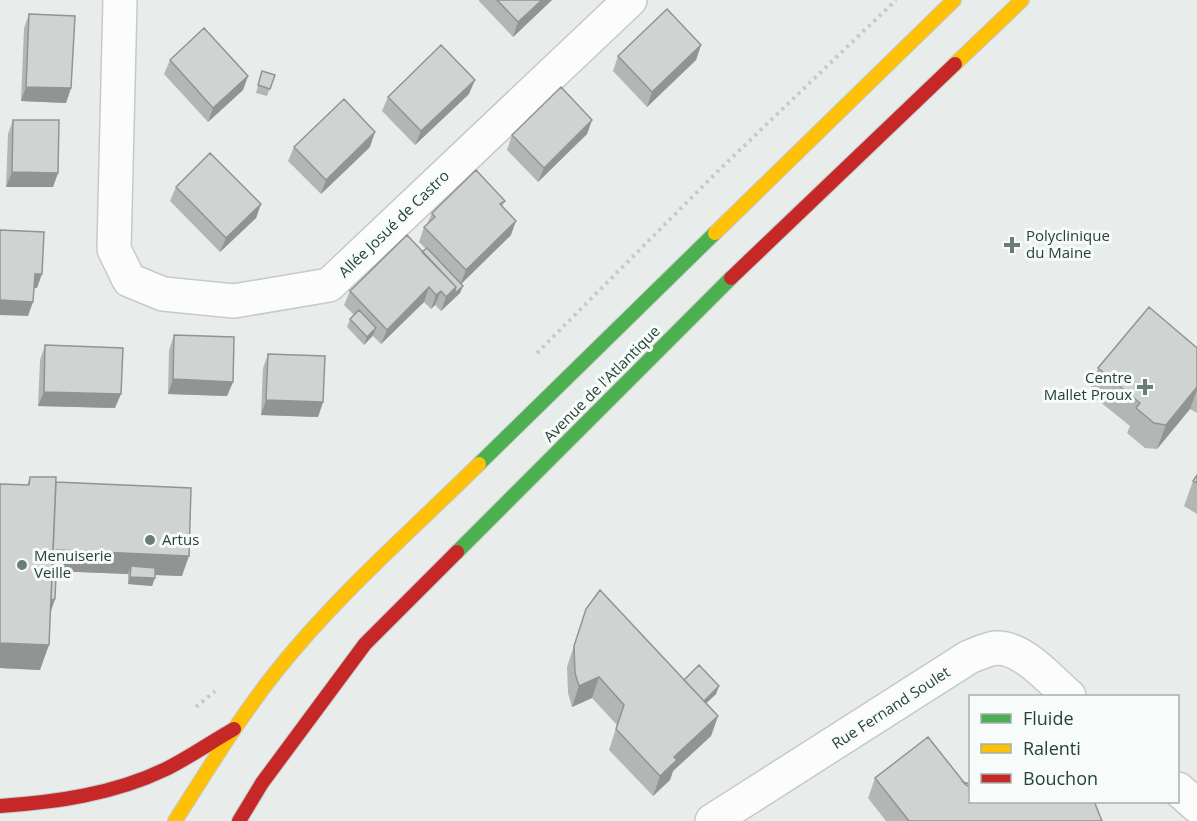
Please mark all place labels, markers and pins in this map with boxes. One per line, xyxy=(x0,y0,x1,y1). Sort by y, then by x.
place label: Polyclinique du Maine xyxy=(1026,225,1110,262)
marker: Polyclinique du Maine xyxy=(1003,236,1021,254)
place label: Centre Mallet Proux xyxy=(1044,367,1132,404)
marker: Centre Mallet Proux xyxy=(1136,378,1154,396)
place label: Artus xyxy=(162,529,199,549)
marker: Artus xyxy=(143,533,157,547)
place label: Menuiserie Veille xyxy=(34,545,112,582)
marker: Menuiserie Veille xyxy=(15,558,29,572)

